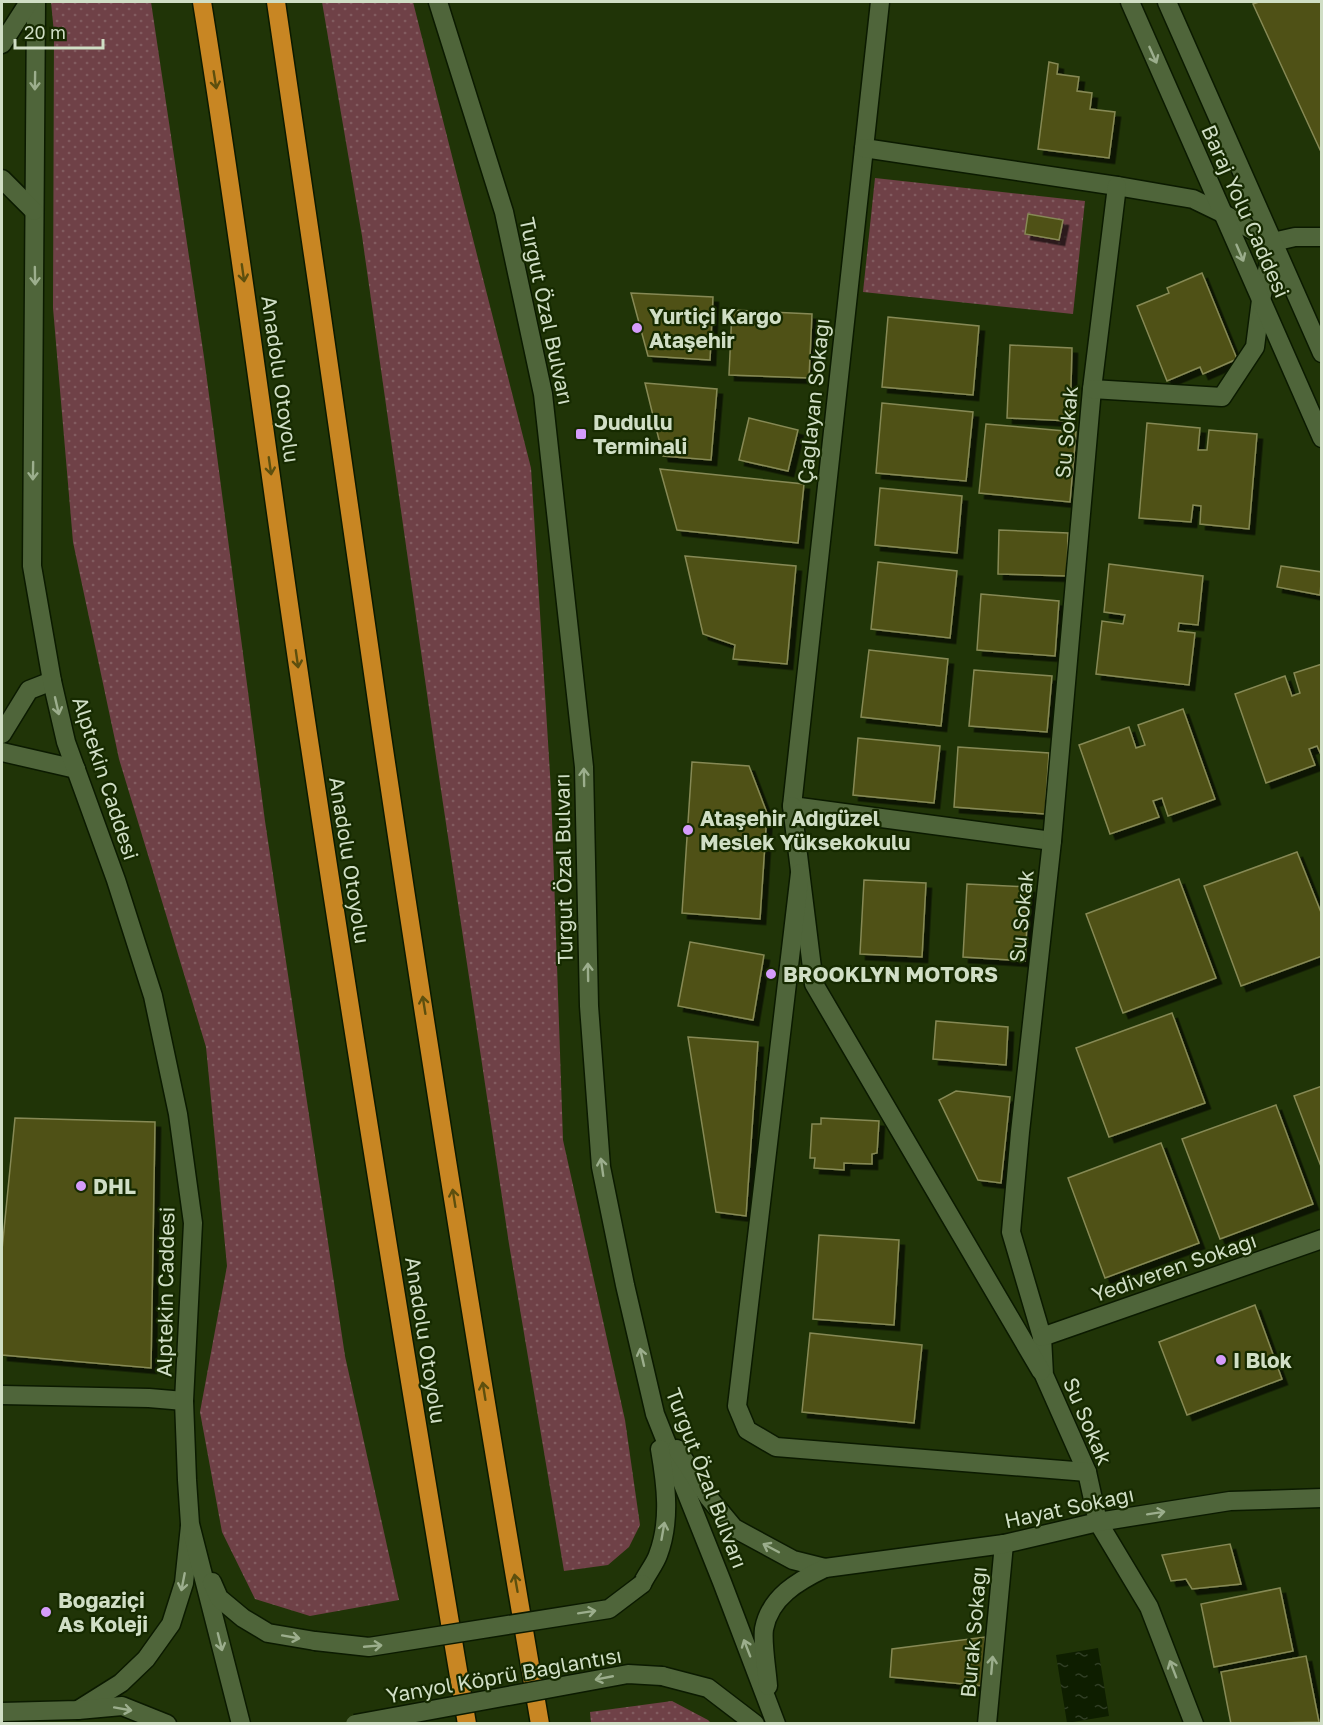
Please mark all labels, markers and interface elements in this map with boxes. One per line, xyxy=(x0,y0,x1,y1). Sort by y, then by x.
scale bar xyxy=(15,12,104,50)
text: 20 m xyxy=(24,21,66,43)
one-way arrow xyxy=(1149,46,1160,64)
one-way arrow xyxy=(29,70,41,90)
one-way arrow xyxy=(209,70,220,89)
street label: Baraj Yolu Caddesi xyxy=(1196,120,1296,302)
street label: Turgut Özal Bulvarı xyxy=(514,215,580,407)
one-way arrow xyxy=(1235,243,1247,261)
one-way arrow xyxy=(238,263,249,282)
one-way arrow xyxy=(29,265,40,285)
street label: Anadolu Otoyolu xyxy=(256,294,306,464)
place label: Yurtiçi Kargo Ataşehir xyxy=(649,303,782,353)
street label: Çağlayan Sokağı xyxy=(791,317,835,485)
marker: Yurtiçi Kargo Ataşehir xyxy=(630,321,644,335)
street label: Su Sokak xyxy=(1049,385,1083,479)
place label: Dudullu Terminali xyxy=(593,409,687,459)
marker: Dudullu Terminali xyxy=(574,427,588,441)
one-way arrow xyxy=(265,456,276,475)
one-way arrow xyxy=(27,460,39,480)
one-way arrow xyxy=(292,649,303,669)
street label: Alptekin Caddesi xyxy=(67,693,145,863)
one-way arrow xyxy=(52,696,64,715)
one-way arrow xyxy=(578,768,590,788)
street label: Turgut Özal Bulvarı xyxy=(548,773,578,965)
street label: Anadolu Otoyolu xyxy=(324,775,376,945)
place label: Ataşehir Adıgüzel Meslek Yüksekokulu xyxy=(700,805,911,855)
marker: Ataşehir Adıgüzel Meslek Yüksekokulu xyxy=(681,823,695,837)
street label: Su Sokak xyxy=(1003,868,1039,964)
place label: BROOKLYN MOTORS xyxy=(783,961,998,987)
one-way arrow xyxy=(582,963,594,983)
marker: BROOKLYN MOTORS xyxy=(764,967,778,981)
one-way arrow xyxy=(418,996,429,1016)
one-way arrow xyxy=(596,1157,607,1177)
place label: DHL xyxy=(93,1173,136,1199)
marker: DHL xyxy=(74,1179,88,1193)
one-way arrow xyxy=(448,1189,459,1208)
street label: Alptekin Caddesi xyxy=(151,1207,179,1377)
street label: Yediveren Sokağı xyxy=(1088,1227,1260,1307)
street label: Anadolu Otoyolu xyxy=(400,1255,452,1425)
place label: I Blok xyxy=(1233,1347,1292,1373)
one-way arrow xyxy=(635,1348,647,1367)
marker: I Blok xyxy=(1214,1353,1228,1367)
street label: Su Sokak xyxy=(1058,1373,1118,1469)
one-way arrow xyxy=(478,1381,489,1401)
street label: Turgut Özal Bulvarı xyxy=(661,1384,753,1572)
street label: Hayat Sokağı xyxy=(1002,1481,1136,1533)
one-way arrow xyxy=(1146,1507,1165,1518)
one-way arrow xyxy=(658,1521,669,1541)
one-way arrow xyxy=(762,1542,780,1553)
street label: Burak Sokağı xyxy=(954,1565,992,1699)
one-way arrow xyxy=(177,1572,188,1591)
one-way arrow xyxy=(510,1574,521,1593)
place label: Boğaziçi As Koleji xyxy=(58,1587,148,1637)
marker: Boğaziçi As Koleji xyxy=(39,1605,53,1619)
one-way arrow xyxy=(576,1607,596,1618)
one-way arrow xyxy=(281,1631,301,1642)
one-way arrow xyxy=(215,1632,227,1651)
one-way arrow xyxy=(741,1639,752,1658)
one-way arrow xyxy=(363,1640,383,1651)
street label: Yanyol Köprü Bağlantısı xyxy=(384,1641,624,1709)
one-way arrow xyxy=(987,1656,998,1676)
one-way arrow xyxy=(1167,1660,1178,1679)
one-way arrow xyxy=(595,1673,615,1684)
one-way arrow xyxy=(113,1704,132,1715)

